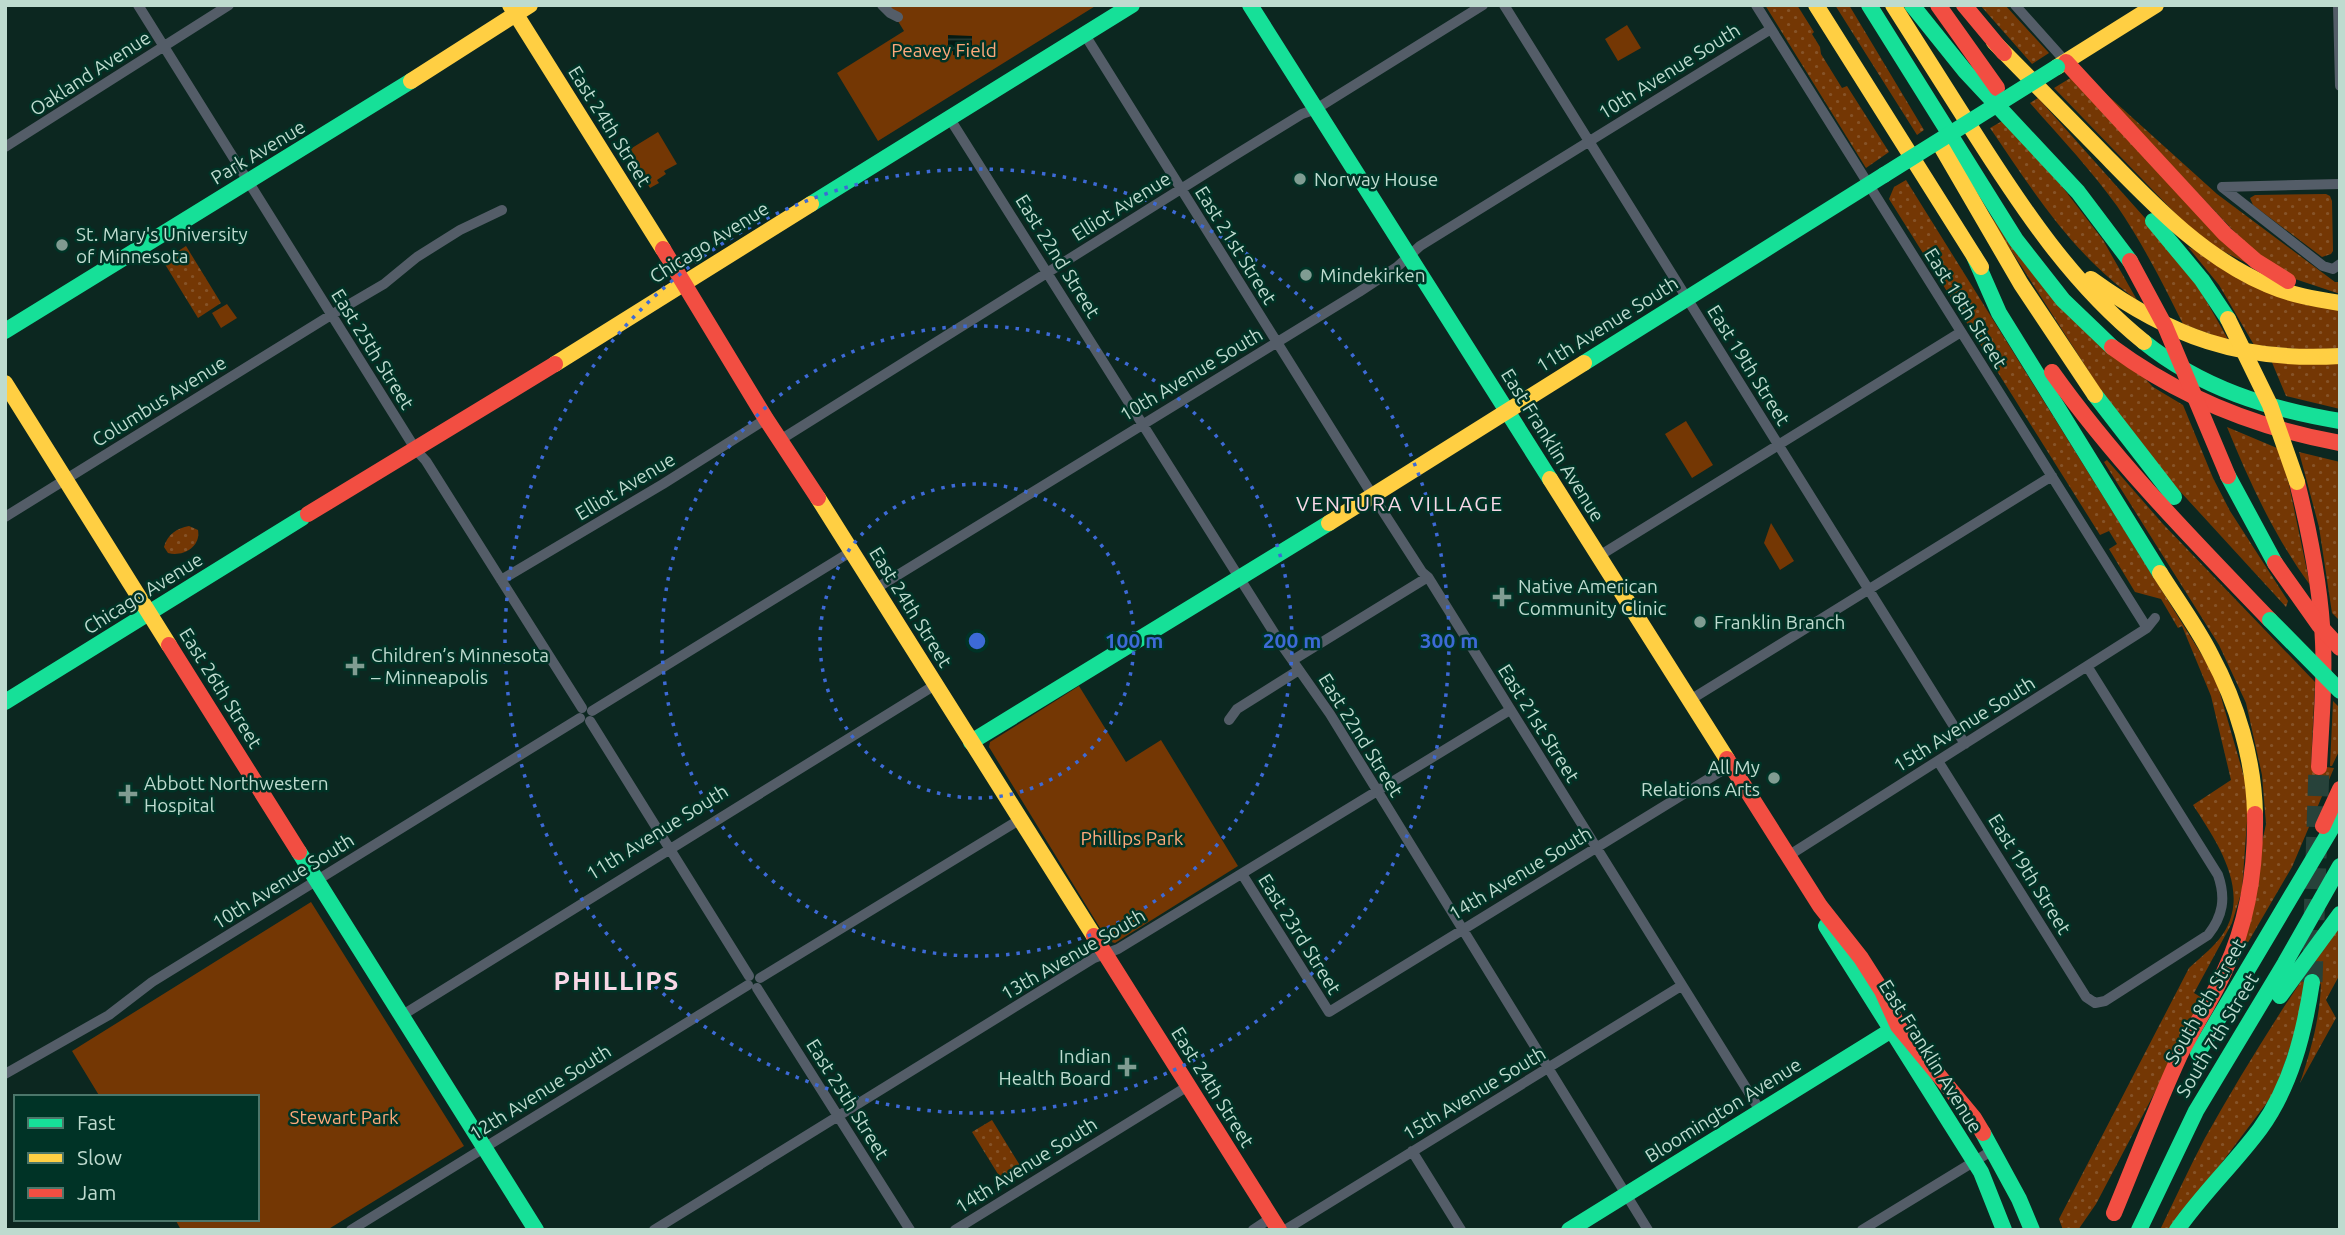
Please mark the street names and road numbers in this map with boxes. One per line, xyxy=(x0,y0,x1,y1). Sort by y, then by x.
street label: 10th Avenue South xyxy=(1594,19,1744,123)
street label: Oakland Avenue xyxy=(26,26,154,120)
street label: East 24th Street xyxy=(564,62,656,191)
street label: Park Avenue xyxy=(207,115,309,189)
street label: Elliot Avenue xyxy=(1068,167,1174,245)
street label: East 21st Street xyxy=(1191,182,1281,309)
street label: East 22nd Street xyxy=(1011,190,1105,322)
street label: Chicago Avenue xyxy=(645,197,773,287)
street label: East 18th Street xyxy=(1920,244,2012,373)
street label: 11th Avenue South xyxy=(1532,272,1682,376)
street label: East 25th Street xyxy=(327,285,419,414)
street label: East 19th Street xyxy=(1703,301,1795,430)
street label: 10th Avenue South xyxy=(1116,323,1266,425)
street label: Columbus Avenue xyxy=(88,351,230,451)
street label: East Franklin Avenue xyxy=(1497,364,1609,526)
street label: Elliot Avenue xyxy=(571,448,679,524)
street label: East 24th Street xyxy=(865,543,957,672)
street label: Chicago Avenue xyxy=(79,548,207,638)
street label: East 26th Street xyxy=(175,624,267,753)
street label: East 21st Street xyxy=(1494,660,1584,787)
street label: East 22nd Street xyxy=(1314,669,1408,801)
street label: 15th Avenue South xyxy=(1889,672,2039,776)
street label: 11th Avenue South xyxy=(582,780,732,884)
street label: East 19th Street xyxy=(1984,810,2076,939)
street label: 14th Avenue South xyxy=(1445,822,1595,924)
street label: 10th Avenue South xyxy=(208,829,358,933)
street label: East 23rd Street xyxy=(1254,870,1346,999)
street label: 13th Avenue South xyxy=(997,904,1149,1004)
street label: South 8th Street xyxy=(2160,934,2250,1068)
street label: South 7th Street xyxy=(2171,968,2263,1101)
street label: East Franklin Avenue xyxy=(1875,975,1987,1137)
street label: East 24th Street xyxy=(1167,1023,1259,1152)
street label: East 25th Street xyxy=(802,1035,894,1164)
street label: 12th Avenue South xyxy=(465,1040,615,1144)
street label: 15th Avenue South xyxy=(1399,1042,1549,1144)
street label: Bloomington Avenue xyxy=(1641,1053,1805,1167)
street label: 14th Avenue South xyxy=(951,1113,1101,1217)

